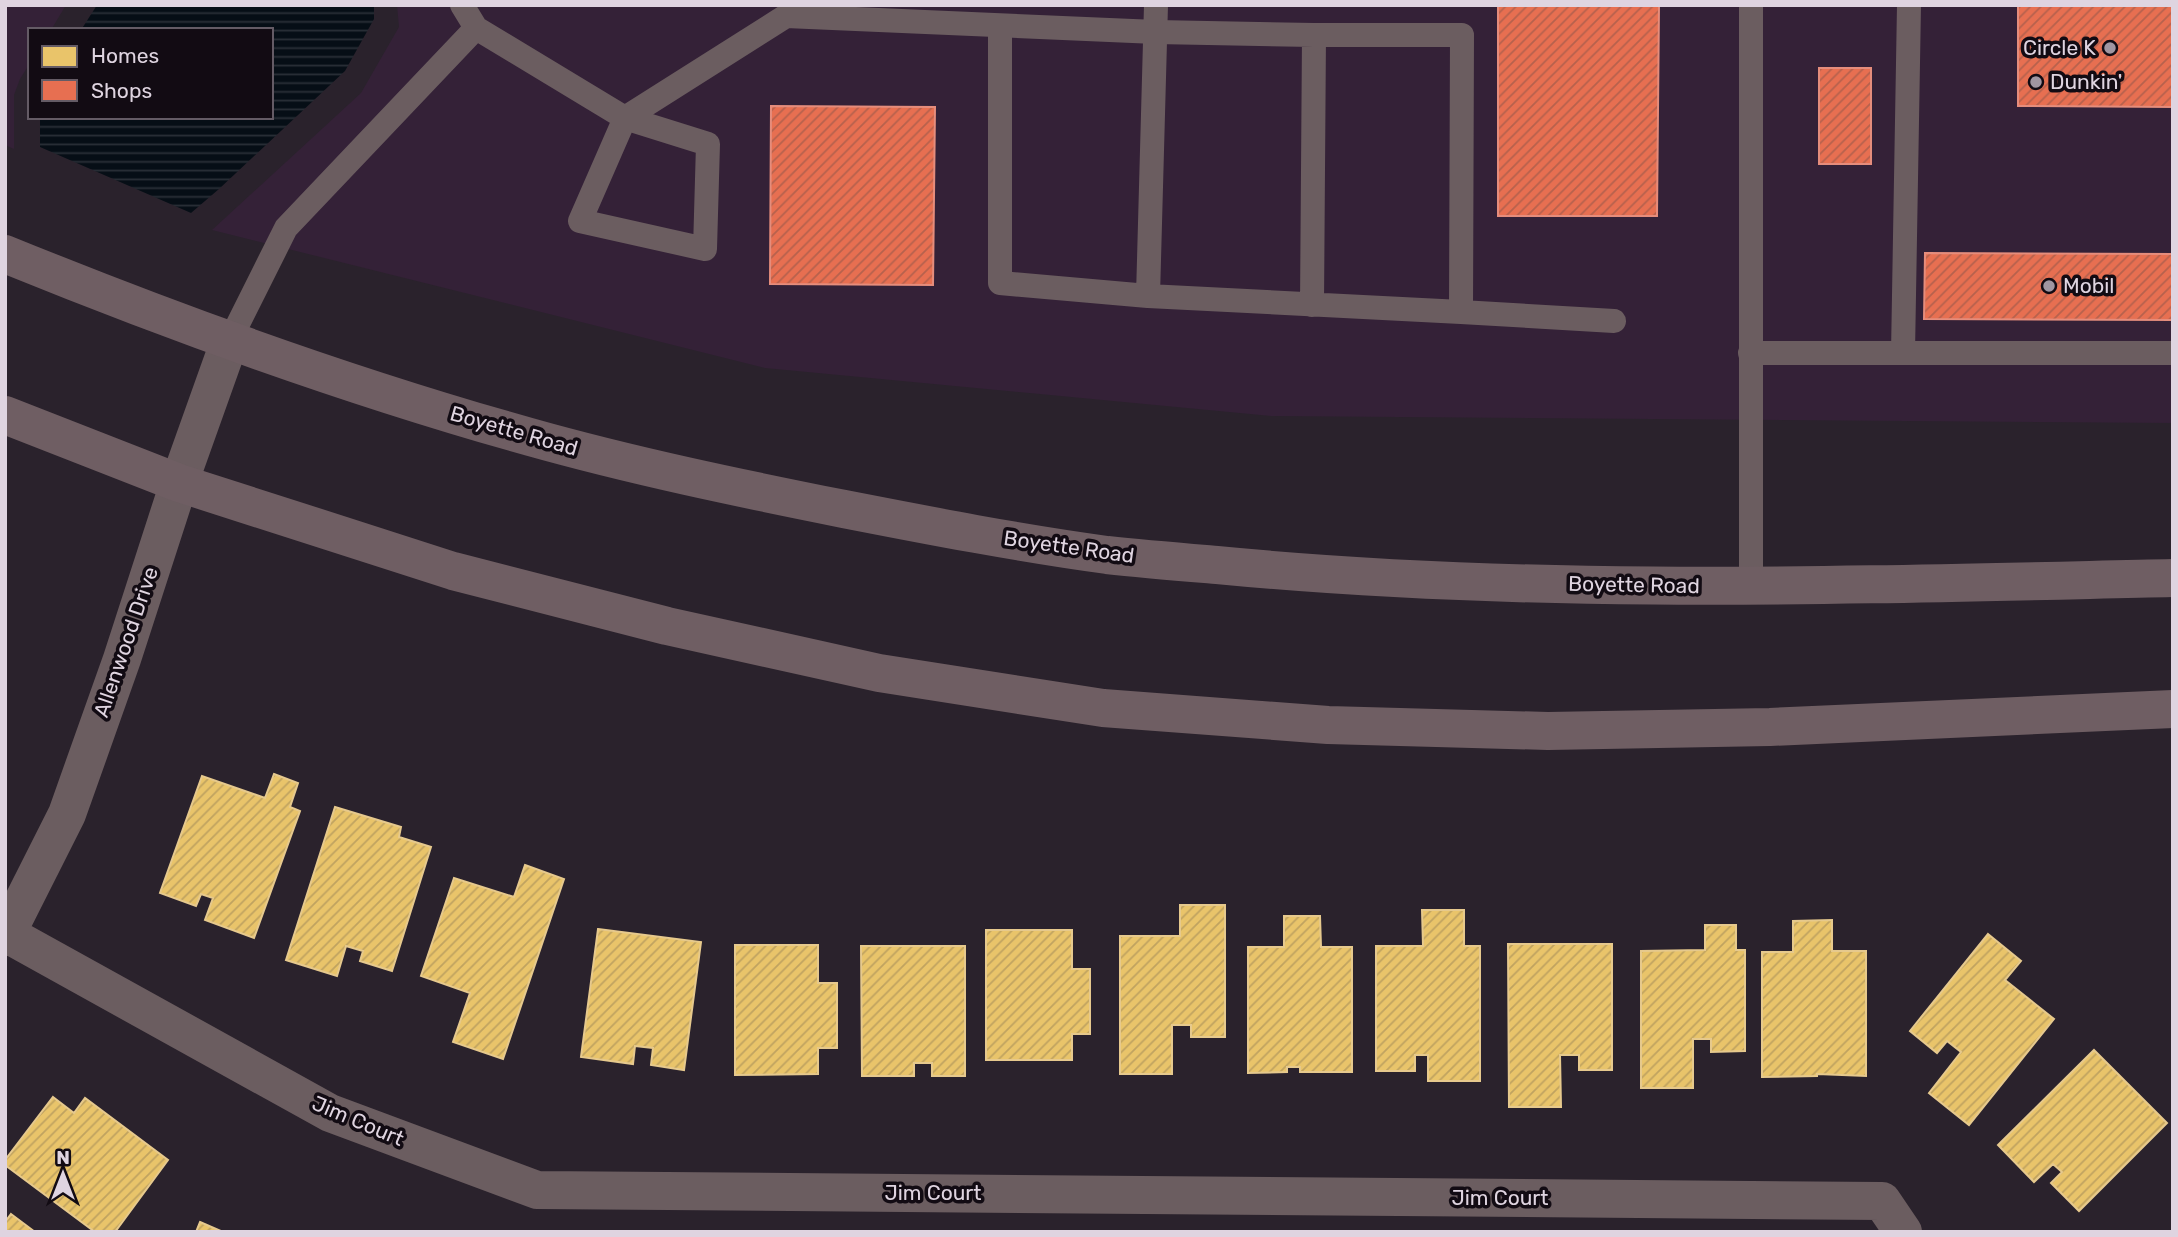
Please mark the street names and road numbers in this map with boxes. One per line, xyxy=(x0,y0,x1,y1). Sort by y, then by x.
street label: Boyette Road xyxy=(447,400,581,461)
street label: Boyette Road xyxy=(1002,525,1136,568)
street label: Allenwood Drive xyxy=(88,563,163,720)
street label: Boyette Road xyxy=(1568,571,1700,598)
street label: Jim Court xyxy=(309,1090,408,1151)
street label: Jim Court xyxy=(884,1180,982,1205)
street label: Jim Court xyxy=(1451,1185,1549,1210)

